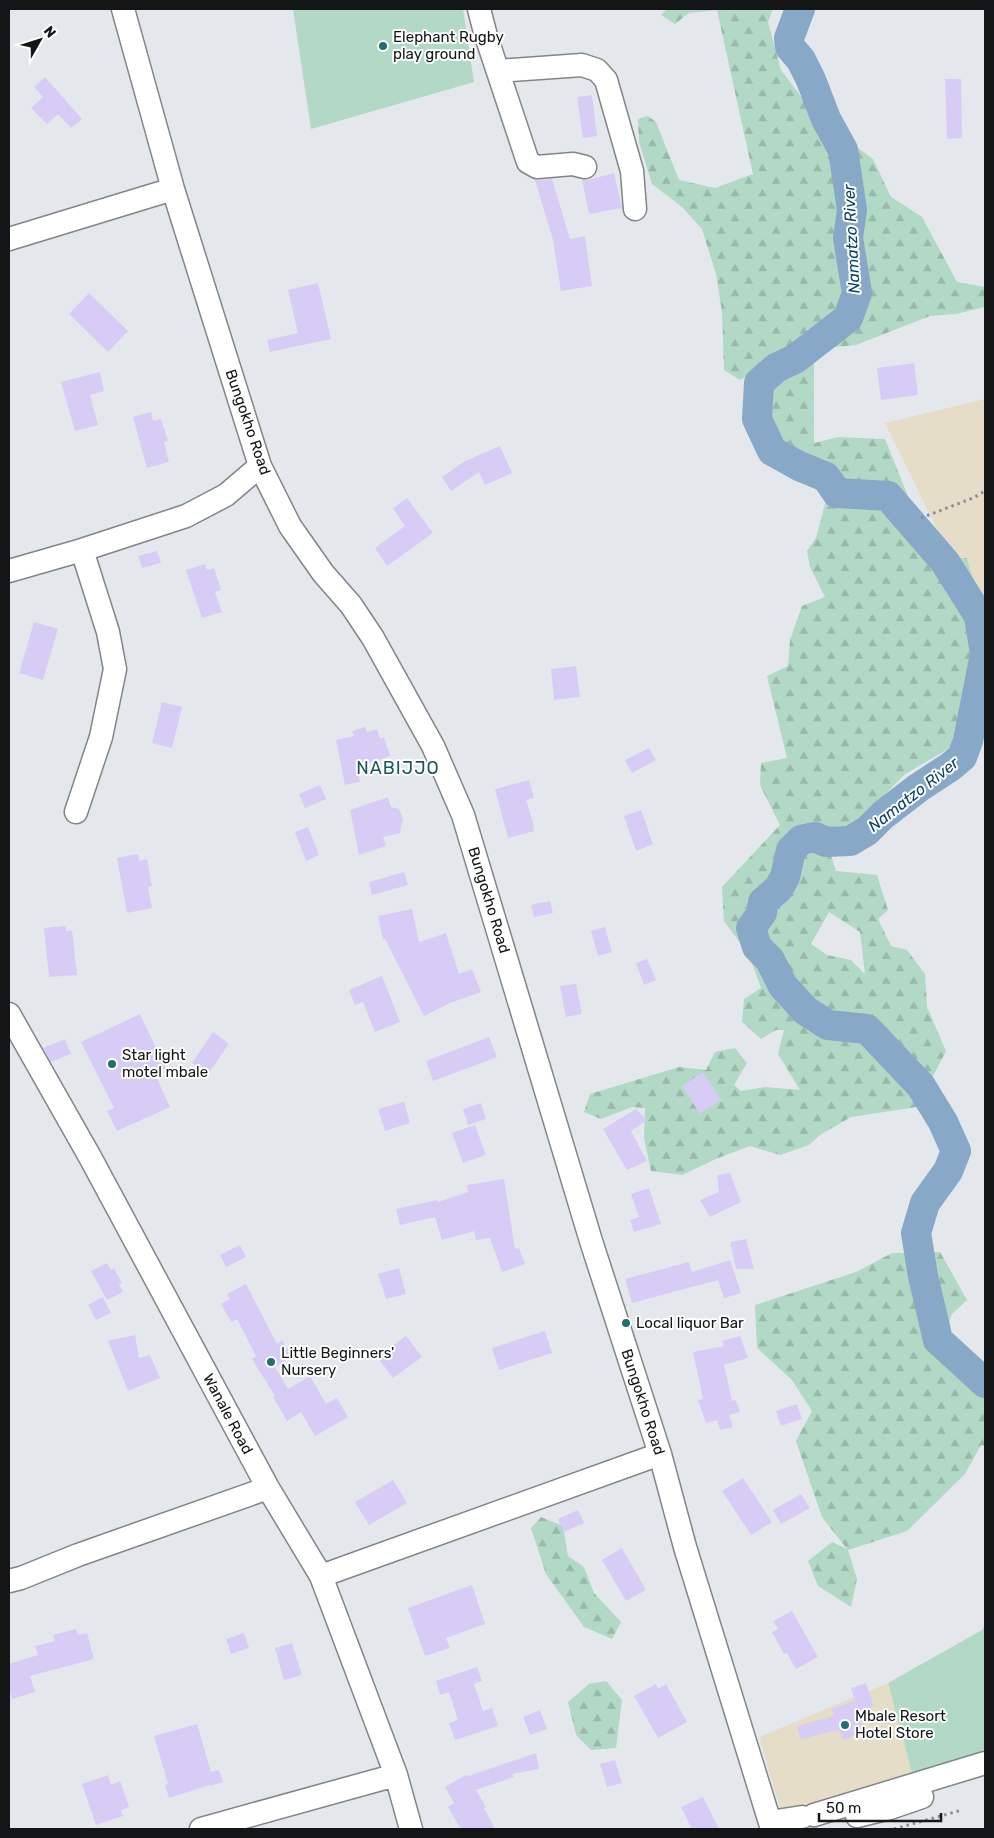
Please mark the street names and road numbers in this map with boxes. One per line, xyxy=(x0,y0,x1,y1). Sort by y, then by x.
street label: Bungokho Road xyxy=(222,367,274,477)
street label: Bungokho Road xyxy=(464,845,514,955)
street label: Bungokho Road xyxy=(617,1347,669,1457)
street label: Wanale Road xyxy=(199,1371,257,1457)

